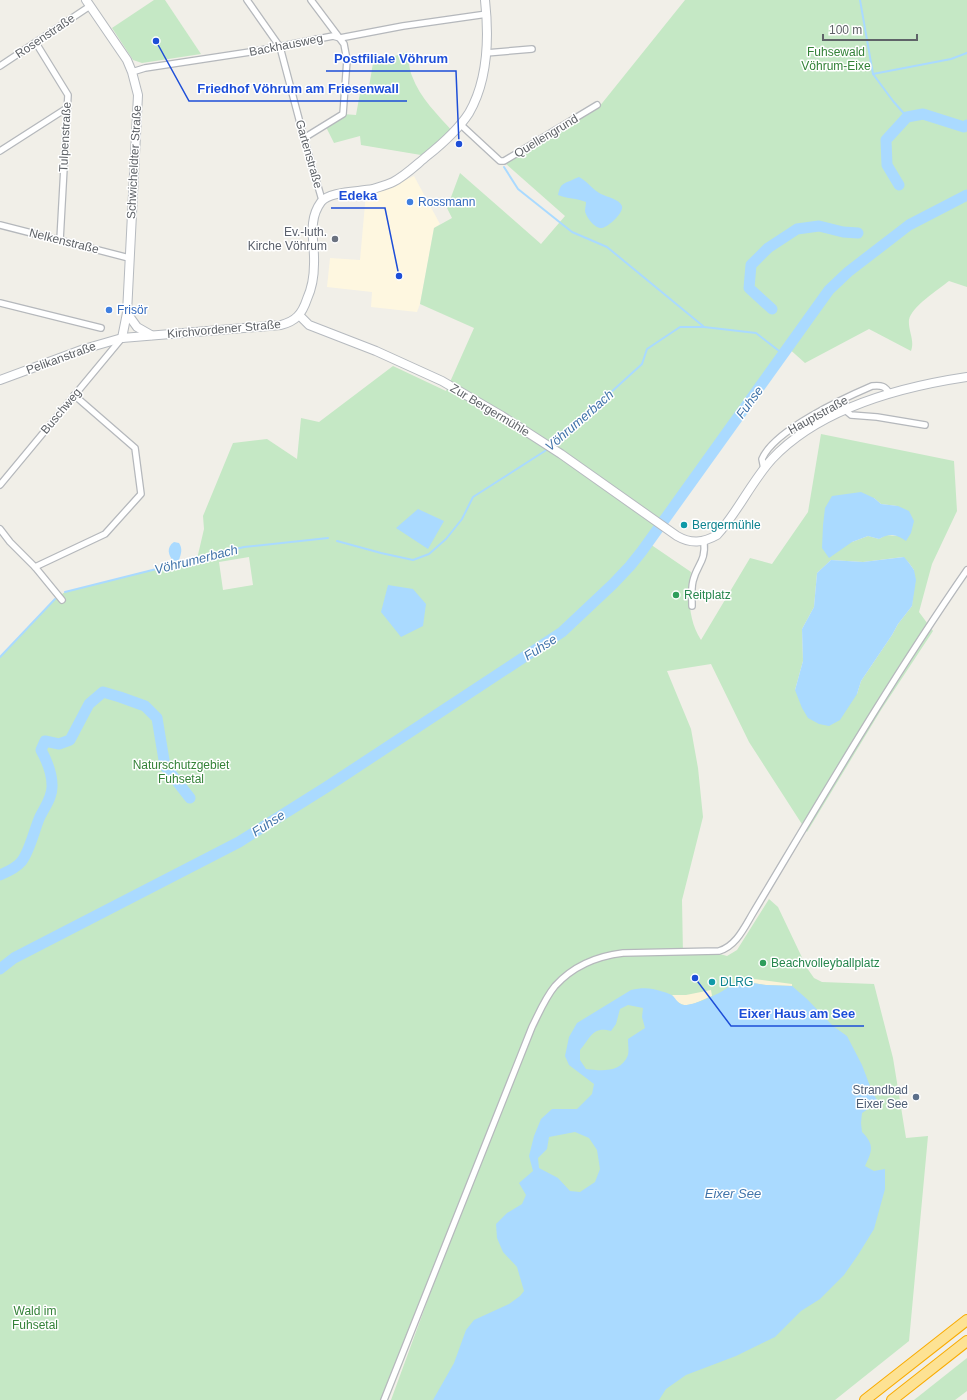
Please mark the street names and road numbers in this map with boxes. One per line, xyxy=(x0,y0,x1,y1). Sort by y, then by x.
street label: Rosenstraße xyxy=(13,11,78,61)
street label: Backhausweg xyxy=(248,31,324,59)
street label: Tulpenstraße xyxy=(56,101,74,172)
street label: Schwicheldter Straße xyxy=(124,104,144,219)
street label: Quellengrund xyxy=(512,111,580,161)
street label: Gartenstraße xyxy=(293,118,326,190)
street label: Nelkenstraße xyxy=(28,226,101,257)
street label: Kirchvordener Straße xyxy=(167,317,282,341)
street label: Pelikanstraße xyxy=(24,339,98,377)
street label: Zur Bergermühle xyxy=(448,381,532,439)
street label: Buschweg xyxy=(38,385,84,437)
street label: Hauptstraße xyxy=(786,393,851,437)

